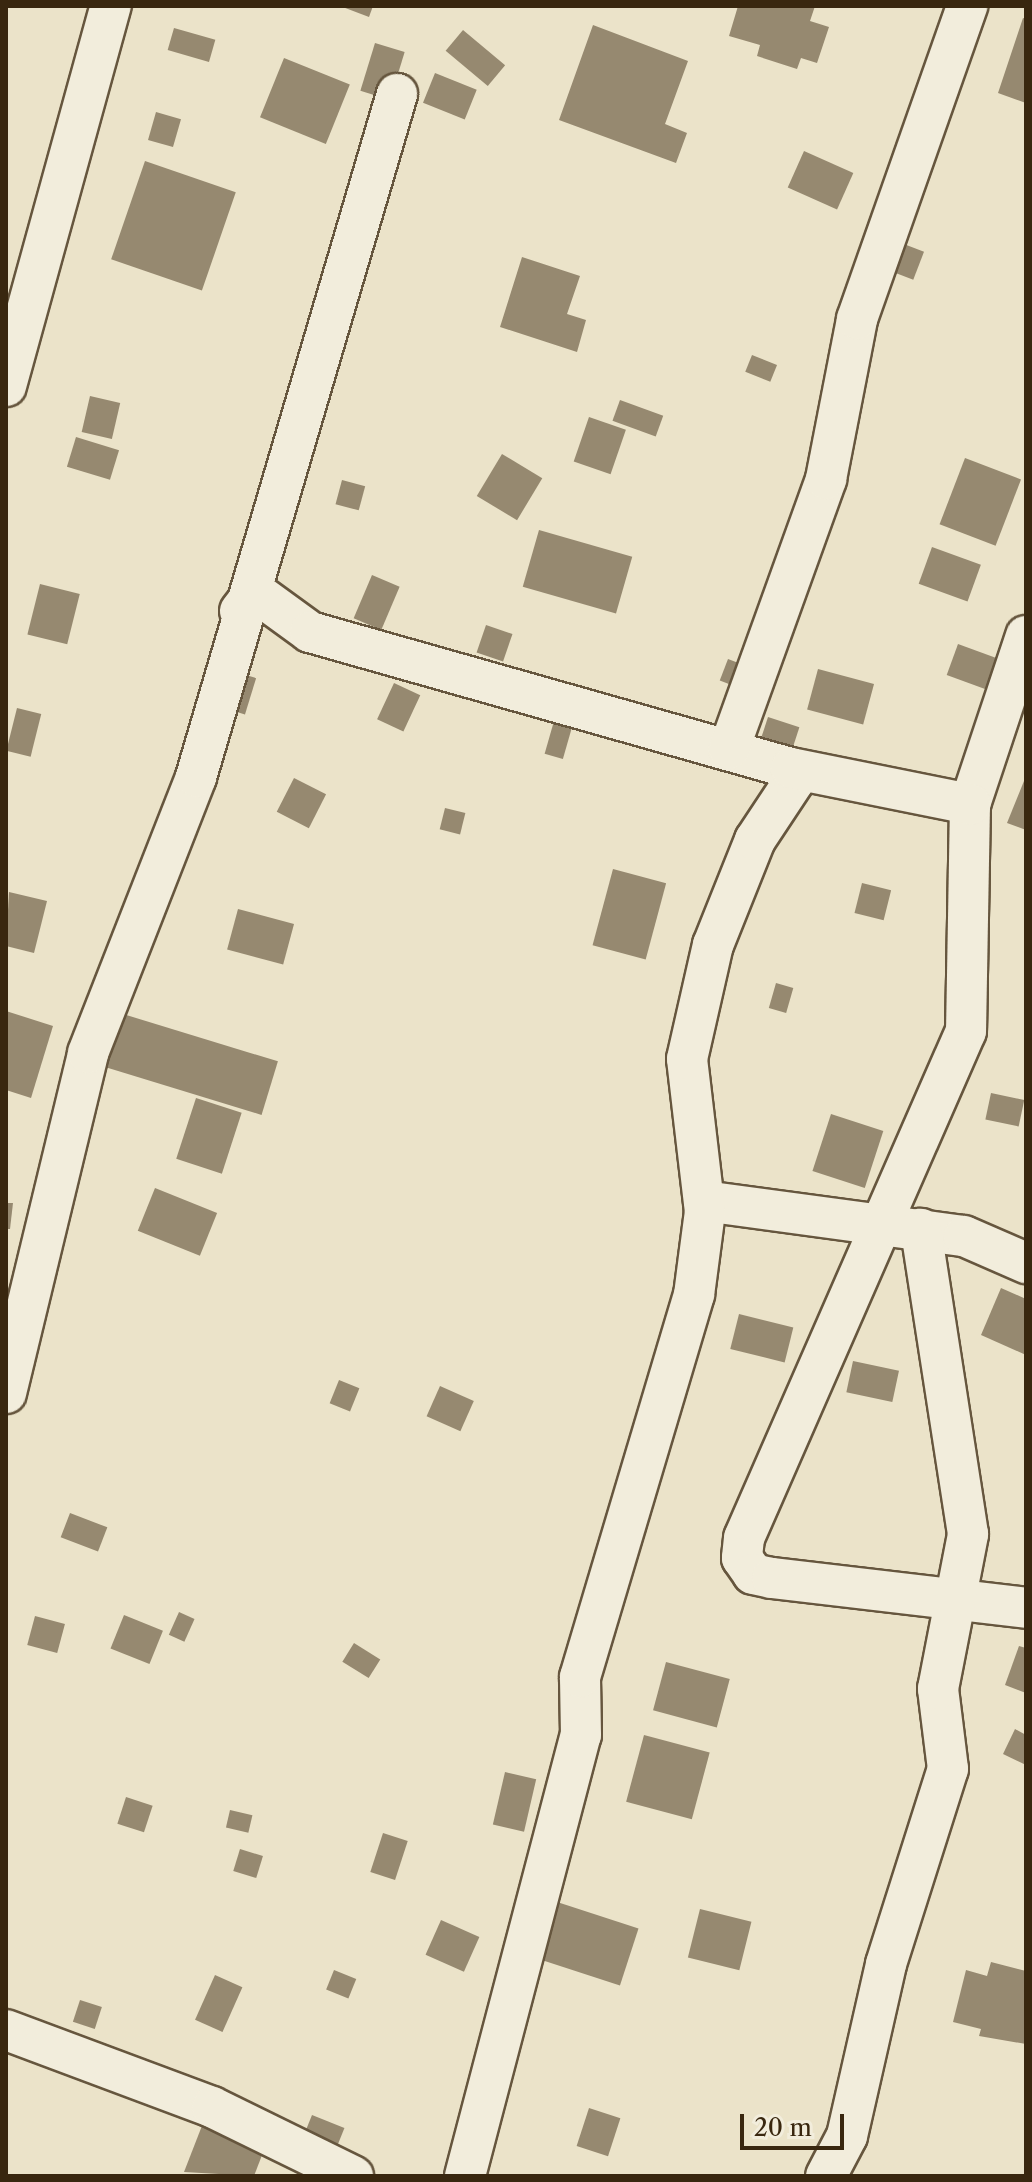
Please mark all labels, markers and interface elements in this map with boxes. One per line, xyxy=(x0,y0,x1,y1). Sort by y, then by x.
scale bar xyxy=(744,2098,848,2148)
text: 20 m xyxy=(754,2113,812,2142)

